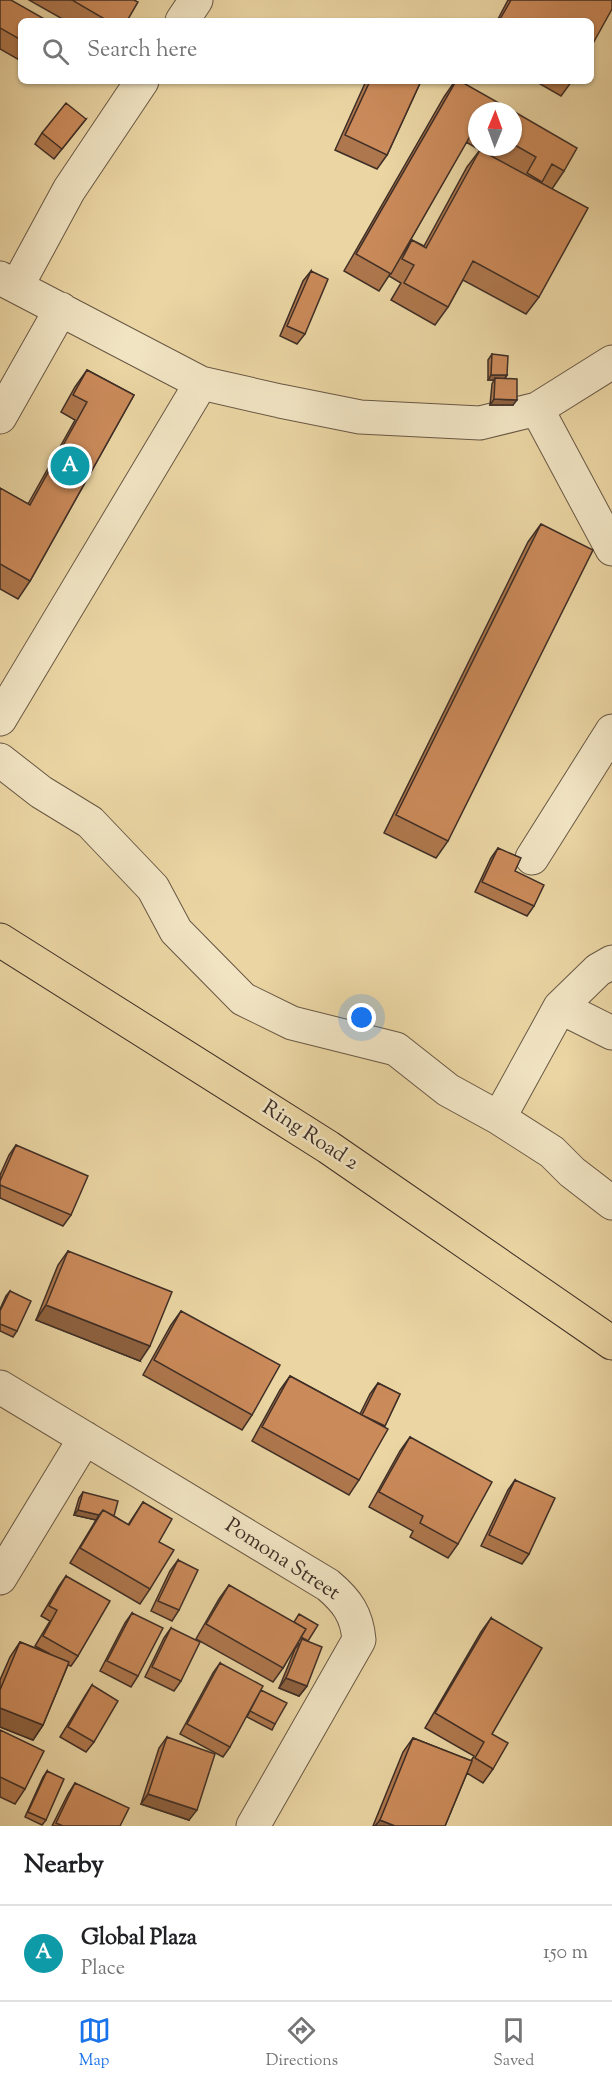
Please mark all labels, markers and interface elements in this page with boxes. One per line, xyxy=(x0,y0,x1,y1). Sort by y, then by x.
search box xyxy=(18,18,594,84)
icon: search xyxy=(39,35,72,68)
text: Search here xyxy=(87,35,197,67)
north arrow xyxy=(468,102,522,156)
pin: A xyxy=(50,444,90,488)
your location xyxy=(347,1003,376,1032)
street label: Ring Road 2 xyxy=(256,1094,364,1178)
street label: Pomona Street xyxy=(219,1512,345,1608)
text: Nearby xyxy=(24,1847,104,1884)
text: Global Plaza xyxy=(81,1923,197,1955)
text: A xyxy=(35,1939,52,1968)
text: 150 m xyxy=(543,1939,588,1968)
text: Place xyxy=(81,1955,125,1984)
tab: Map xyxy=(78,2014,111,2073)
tab: Directions xyxy=(266,2014,338,2073)
tab: Saved xyxy=(493,2014,534,2073)

